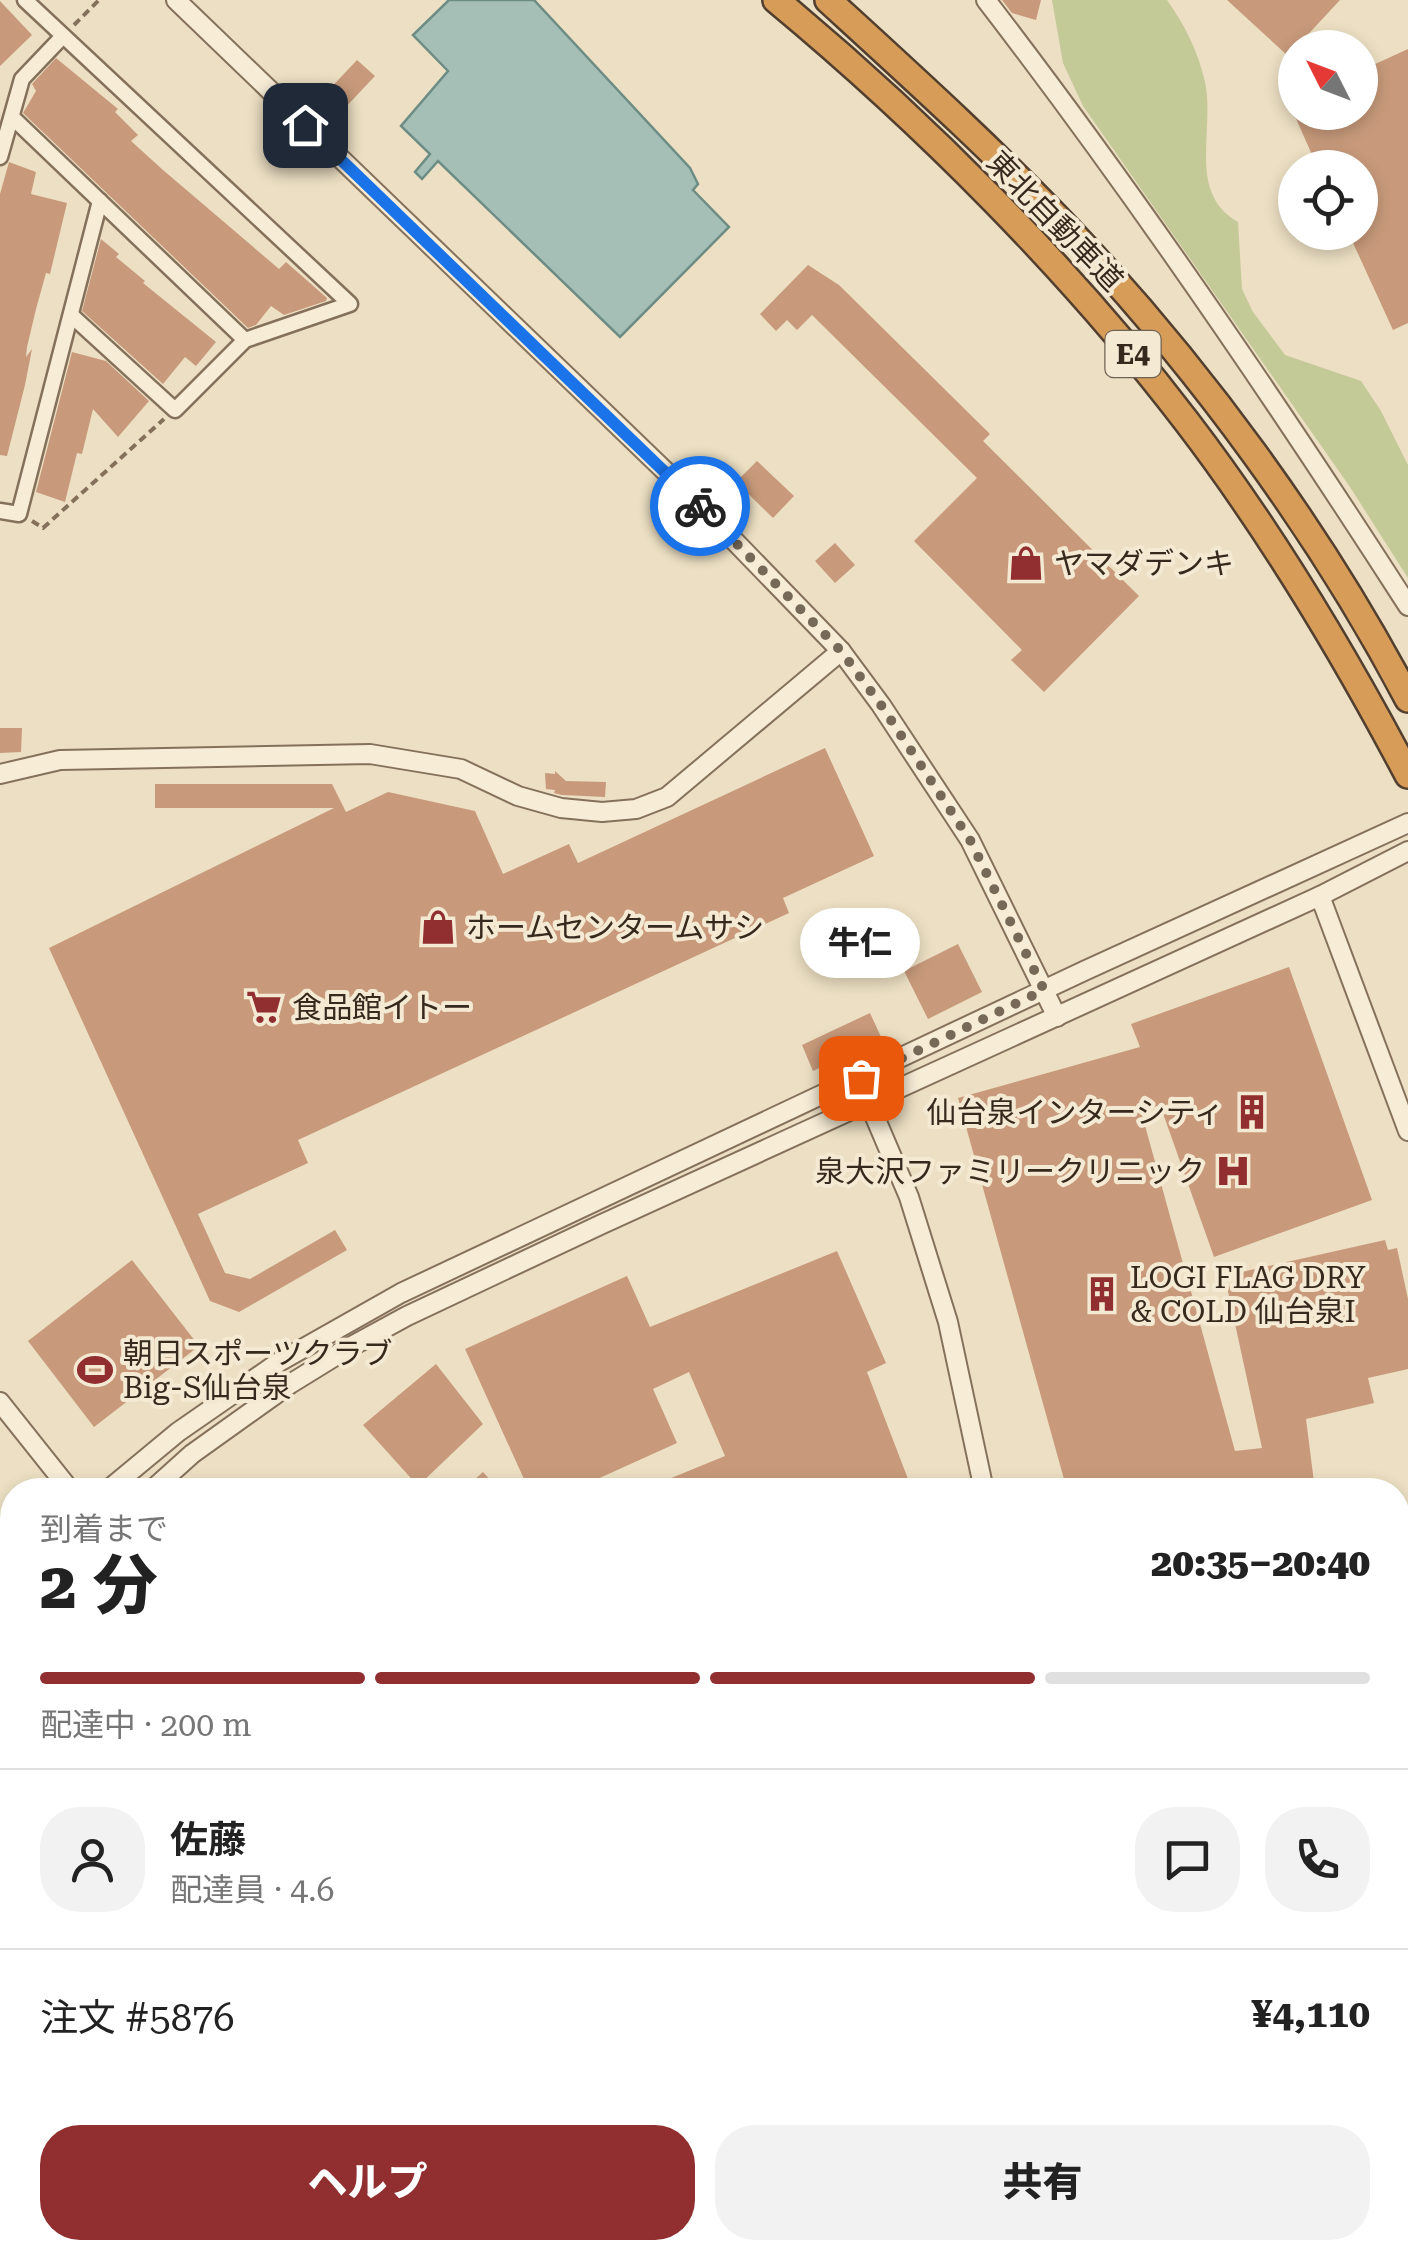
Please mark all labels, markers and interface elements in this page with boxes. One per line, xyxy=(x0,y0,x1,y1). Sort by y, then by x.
north arrow xyxy=(1278,30,1378,130)
map controls xyxy=(1278,30,1378,250)
pin xyxy=(263,83,348,168)
icon: home xyxy=(278,98,333,153)
street label: 東北自動車道 xyxy=(980,144,1130,298)
button: locate xyxy=(1278,150,1378,250)
road number: E4 xyxy=(1106,331,1160,377)
courier xyxy=(650,456,750,556)
icon: bike xyxy=(673,479,728,534)
shop icon: ヤマダデンキ xyxy=(1007,544,1045,582)
place label: ヤマダデンキ xyxy=(1054,546,1234,581)
shop icon: ホームセンタームサシ xyxy=(419,908,457,946)
callout: 牛仁 xyxy=(801,908,921,978)
place label: ホームセンタームサシ xyxy=(466,910,764,945)
text: 牛仁 xyxy=(828,924,892,962)
supermarket icon: 食品館イトー xyxy=(245,988,283,1026)
place label: 食品館イトー xyxy=(292,990,472,1025)
pin xyxy=(819,1036,904,1121)
icon: bag xyxy=(834,1051,889,1106)
building icon: 仙台泉インターシティ xyxy=(1233,1093,1271,1131)
place label: 仙台泉インターシティ xyxy=(926,1095,1224,1130)
hospital icon: 泉大沢ファミリークリニック xyxy=(1214,1152,1252,1190)
place label: 泉大沢ファミリークリニック xyxy=(815,1154,1205,1189)
place label: LOGI FLAG DRY & COLD 仙台泉I xyxy=(1130,1260,1366,1329)
building icon: LOGI FLAG DRY & COLD 仙台泉I xyxy=(1083,1275,1121,1313)
place label: 朝日スポーツクラブ Big-S仙台泉 xyxy=(123,1336,392,1405)
sports icon: 朝日スポーツクラブ Big-S仙台泉 xyxy=(76,1351,114,1389)
text: 到着まで xyxy=(40,1510,168,1548)
text: 20:35–20:40 xyxy=(1151,1541,1370,1585)
text: 2 分 xyxy=(40,1548,158,1624)
text: 配達中 · 200 m xyxy=(40,1706,251,1744)
button: person xyxy=(40,1807,145,1912)
button: chat xyxy=(1135,1807,1240,1912)
button: phone xyxy=(1265,1807,1370,1912)
text: 佐藤 xyxy=(170,1818,246,1862)
text: 配達員 · 4.6 xyxy=(170,1871,334,1909)
text: ¥4,110 xyxy=(1251,1992,1370,2036)
text: 注文 #5876 xyxy=(40,1996,235,2040)
button: ヘルプ xyxy=(40,2125,695,2240)
button: 共有 xyxy=(715,2125,1370,2240)

